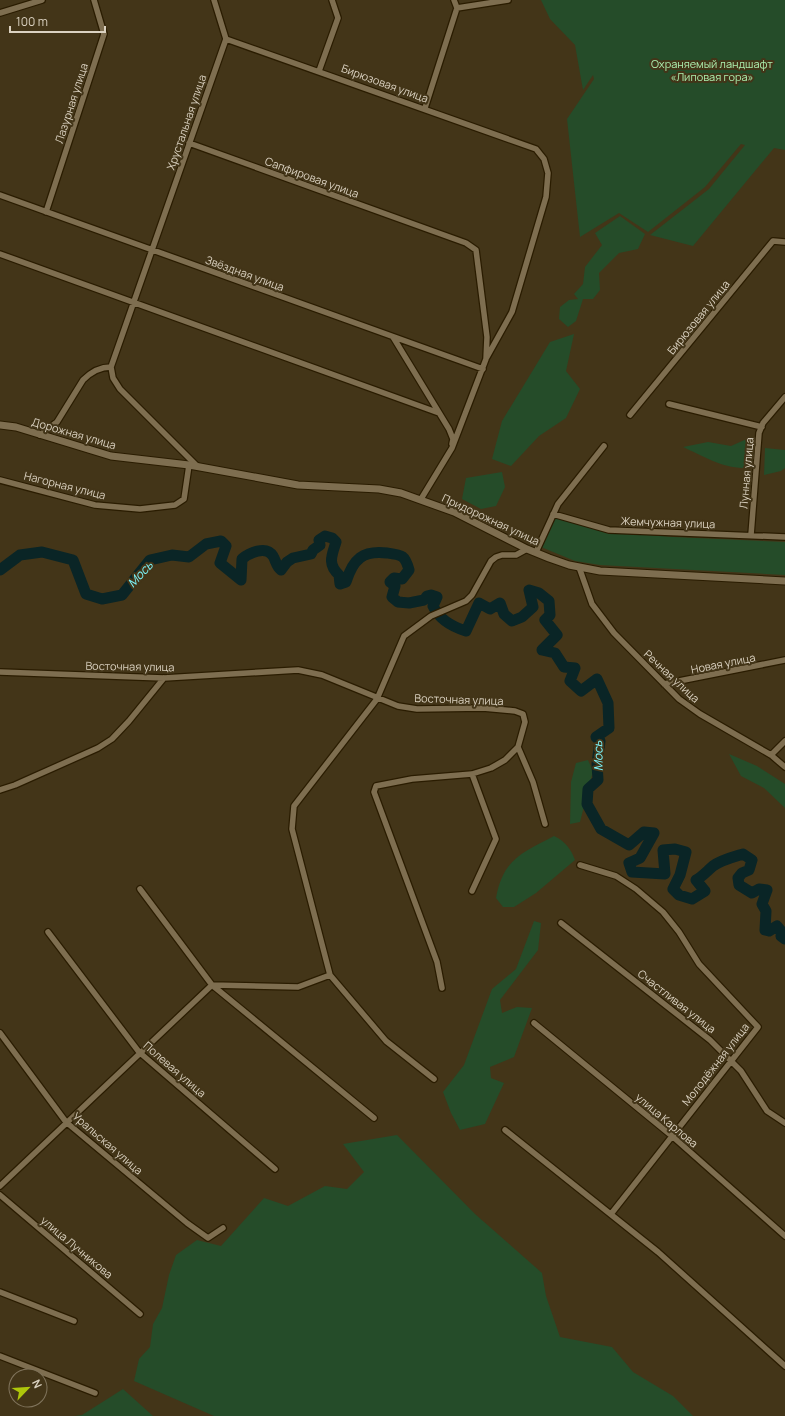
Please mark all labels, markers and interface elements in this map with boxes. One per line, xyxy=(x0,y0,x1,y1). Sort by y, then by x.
scale bar xyxy=(10,8,105,34)
text: 100 m xyxy=(16,13,48,30)
park label: Охраняемый ландшафт «Липовая гора» xyxy=(651,56,773,84)
street label: Бирюзовая улица xyxy=(339,60,431,106)
street label: Лазурная улица xyxy=(51,61,91,145)
street label: Хрустальная улица xyxy=(163,72,209,172)
street label: Сапфировая улица xyxy=(263,153,361,201)
street label: Звёздная улица xyxy=(204,252,286,294)
street label: Бирюзовая улица xyxy=(663,277,733,357)
street label: Дорожная улица xyxy=(30,414,118,452)
street label: Лунная улица xyxy=(735,436,757,510)
street label: Нагорная улица xyxy=(23,468,107,502)
street label: Придорожная улица xyxy=(440,490,542,548)
street label: Жемчужная улица xyxy=(620,513,716,531)
water label: Мось xyxy=(123,557,157,591)
street label: Речная улица xyxy=(641,646,703,706)
street label: Новая улица xyxy=(689,649,757,677)
street label: Восточная улица xyxy=(85,658,175,674)
street label: Восточная улица xyxy=(414,690,504,708)
water label: Мось xyxy=(589,740,607,771)
street label: Счастливая улица xyxy=(635,966,719,1036)
street label: Молодёжная улица xyxy=(678,1020,752,1108)
street label: Полевая улица xyxy=(141,1038,209,1100)
street label: улица Карлова xyxy=(633,1089,701,1151)
street label: Уральская улица xyxy=(70,1108,146,1178)
street label: улица Лучникова xyxy=(38,1213,116,1281)
north arrow xyxy=(8,1368,48,1408)
text: N xyxy=(29,1377,46,1390)

